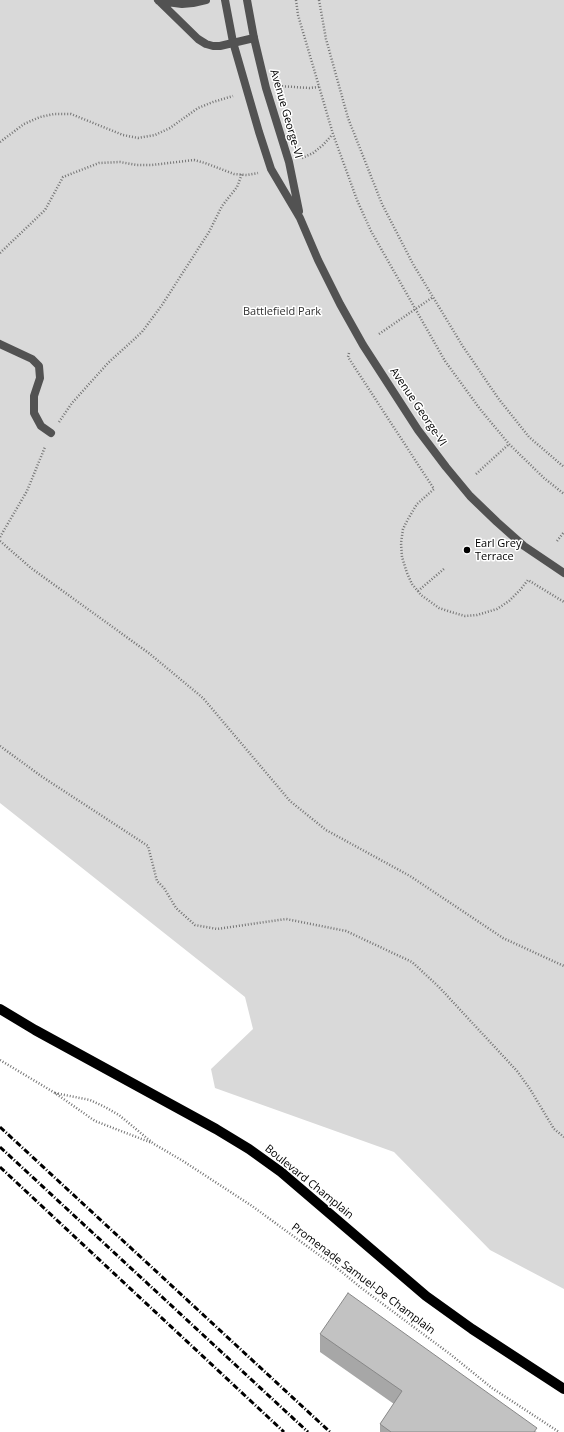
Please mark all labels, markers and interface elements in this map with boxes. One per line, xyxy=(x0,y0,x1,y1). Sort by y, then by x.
street label: Avenue George-VI xyxy=(267,68,305,160)
park label: Battlefield Park xyxy=(243,305,321,319)
street label: Avenue George-VI xyxy=(387,365,449,449)
place label: Earl Grey Terrace xyxy=(475,537,522,563)
marker: Earl Grey Terrace xyxy=(462,545,472,555)
street label: Boulevard Champlain xyxy=(262,1142,356,1222)
street label: Promenade Samuel-De Champlain xyxy=(289,1221,437,1337)

